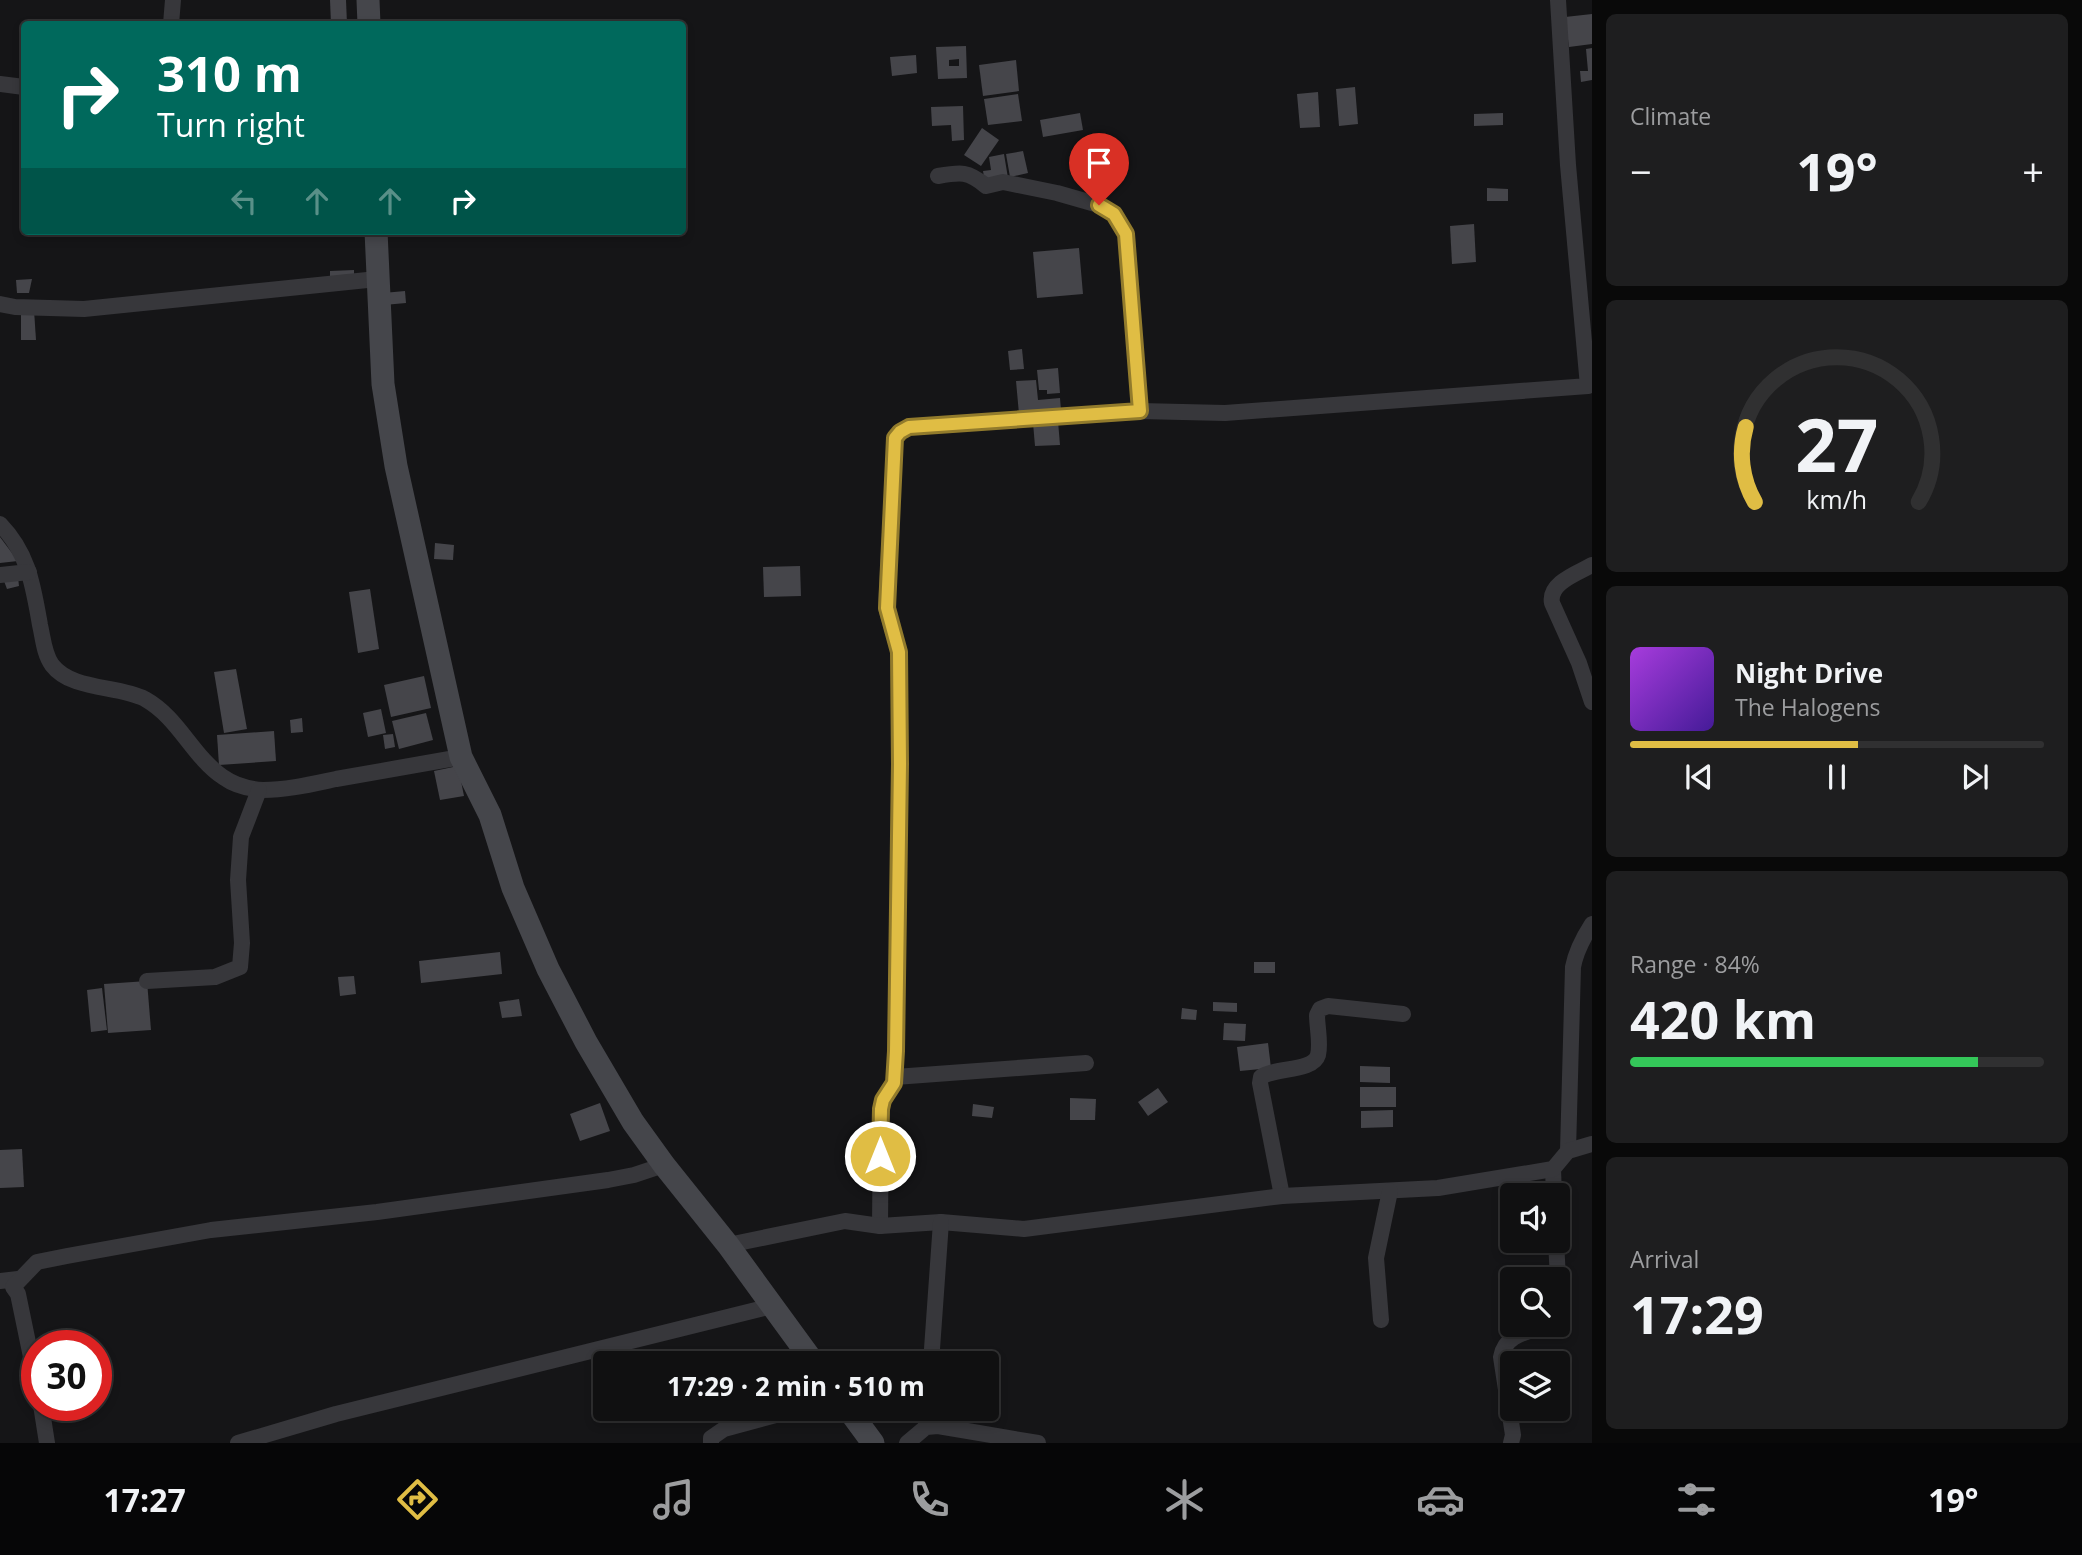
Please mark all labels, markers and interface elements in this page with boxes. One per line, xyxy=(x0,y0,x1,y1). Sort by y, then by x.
text: 310 m xyxy=(157,40,302,106)
icon: right xyxy=(42,49,133,140)
text: Climate xyxy=(1630,100,1711,132)
text: Turn right xyxy=(157,103,305,146)
pin xyxy=(1069,133,1129,205)
text: 19° xyxy=(1796,135,1878,206)
icon: arrive xyxy=(1080,144,1118,182)
text: − xyxy=(1630,145,1652,197)
text: + xyxy=(2022,145,2044,197)
icon: left xyxy=(225,182,263,220)
icon: ahead xyxy=(298,182,336,220)
icon: ahead xyxy=(371,182,409,220)
icon: right xyxy=(444,182,482,220)
text: 27 xyxy=(1795,394,1879,493)
text: km/h xyxy=(1807,481,1867,515)
text: Night Drive xyxy=(1735,655,1883,691)
text: The Halogens xyxy=(1735,691,1881,723)
icon: previous xyxy=(1680,758,1718,796)
icon: pause xyxy=(1818,758,1856,796)
icon: next xyxy=(1956,758,1994,796)
text: Range · 84% xyxy=(1630,948,1760,980)
text: 420 km xyxy=(1630,983,1816,1054)
position arrow xyxy=(843,1119,917,1193)
map controls xyxy=(1500,1183,1570,1421)
button: sound xyxy=(1500,1183,1570,1253)
text: Arrival xyxy=(1630,1243,1699,1275)
button: search xyxy=(1500,1267,1570,1337)
text: 17:29 xyxy=(1630,1278,1764,1349)
speed limit sign: 30 xyxy=(21,1330,112,1421)
button: layers xyxy=(1500,1351,1570,1421)
text: 17:29 · 2 min · 510 m xyxy=(667,1368,925,1404)
icon: directions xyxy=(393,1475,442,1524)
icon: music xyxy=(649,1475,698,1524)
icon: phone xyxy=(905,1475,954,1524)
icon: climate xyxy=(1160,1475,1209,1524)
icon: car xyxy=(1416,1475,1465,1524)
icon: filters xyxy=(1672,1475,1721,1524)
text: 17:27 xyxy=(103,1478,186,1521)
text: 19° xyxy=(1928,1478,1979,1521)

